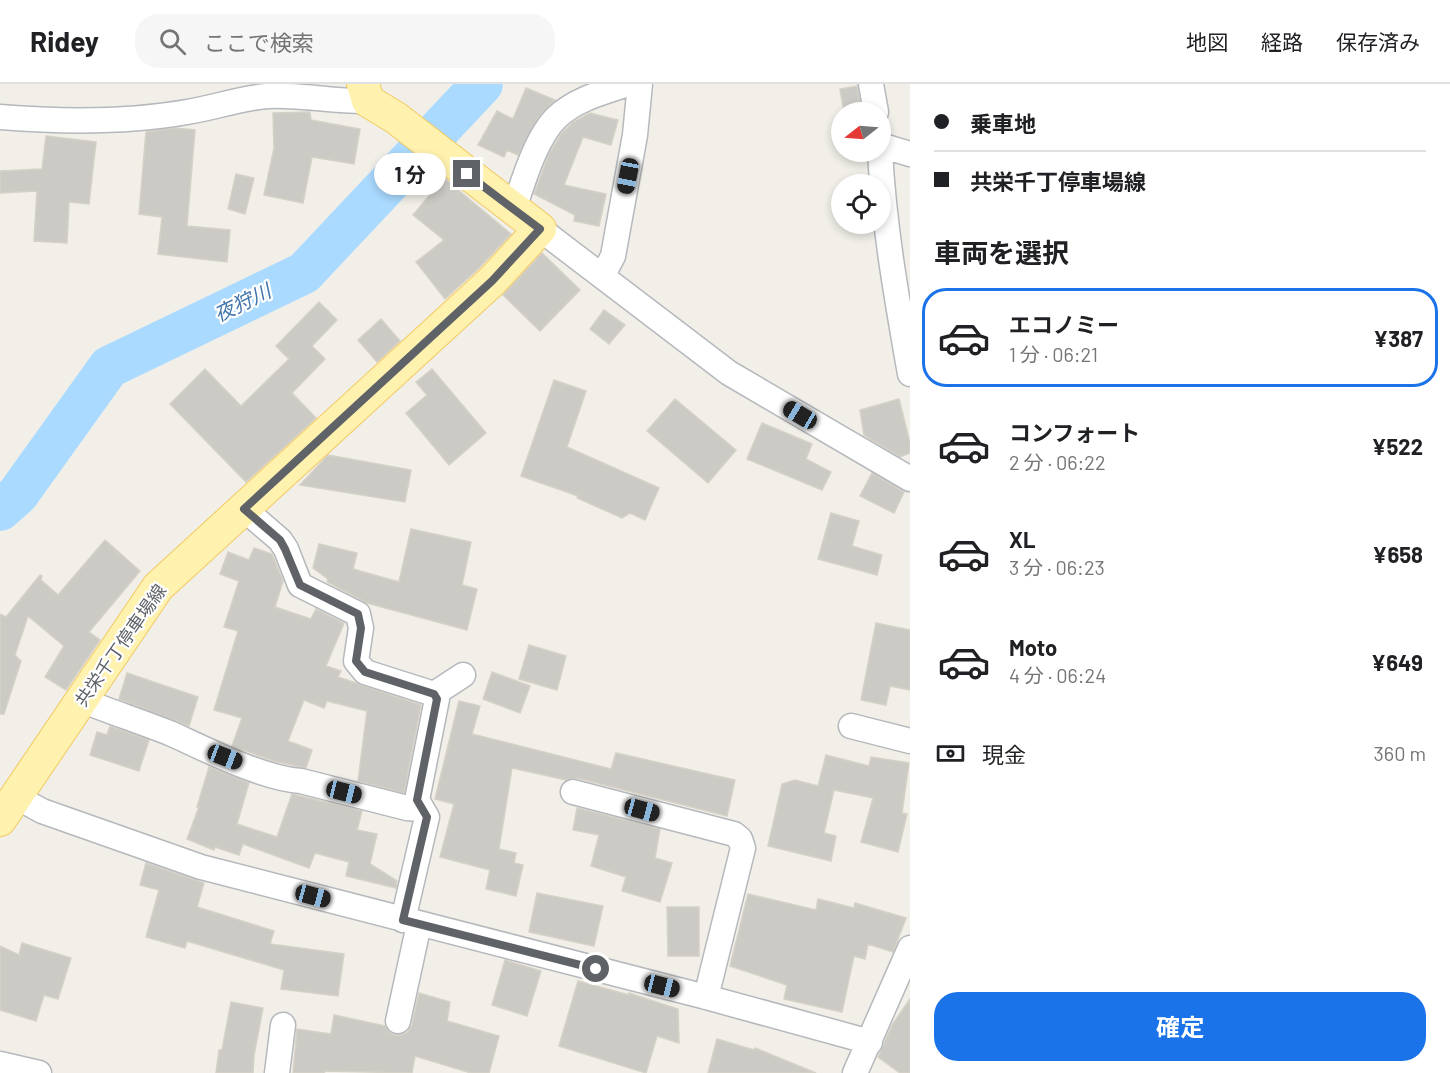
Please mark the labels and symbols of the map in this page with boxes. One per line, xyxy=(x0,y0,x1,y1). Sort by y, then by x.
north arrow xyxy=(831,102,891,162)
callout: 1 分 xyxy=(374,153,446,195)
car xyxy=(616,157,640,195)
route end xyxy=(453,160,480,187)
water label: 夜狩川 xyxy=(210,277,276,326)
car xyxy=(780,398,820,432)
street label: 共栄千丁停車場線 xyxy=(70,580,170,710)
car xyxy=(205,742,245,772)
car xyxy=(324,779,364,805)
car xyxy=(622,797,662,823)
car xyxy=(293,883,333,909)
route start xyxy=(582,955,609,982)
car xyxy=(642,973,682,999)

